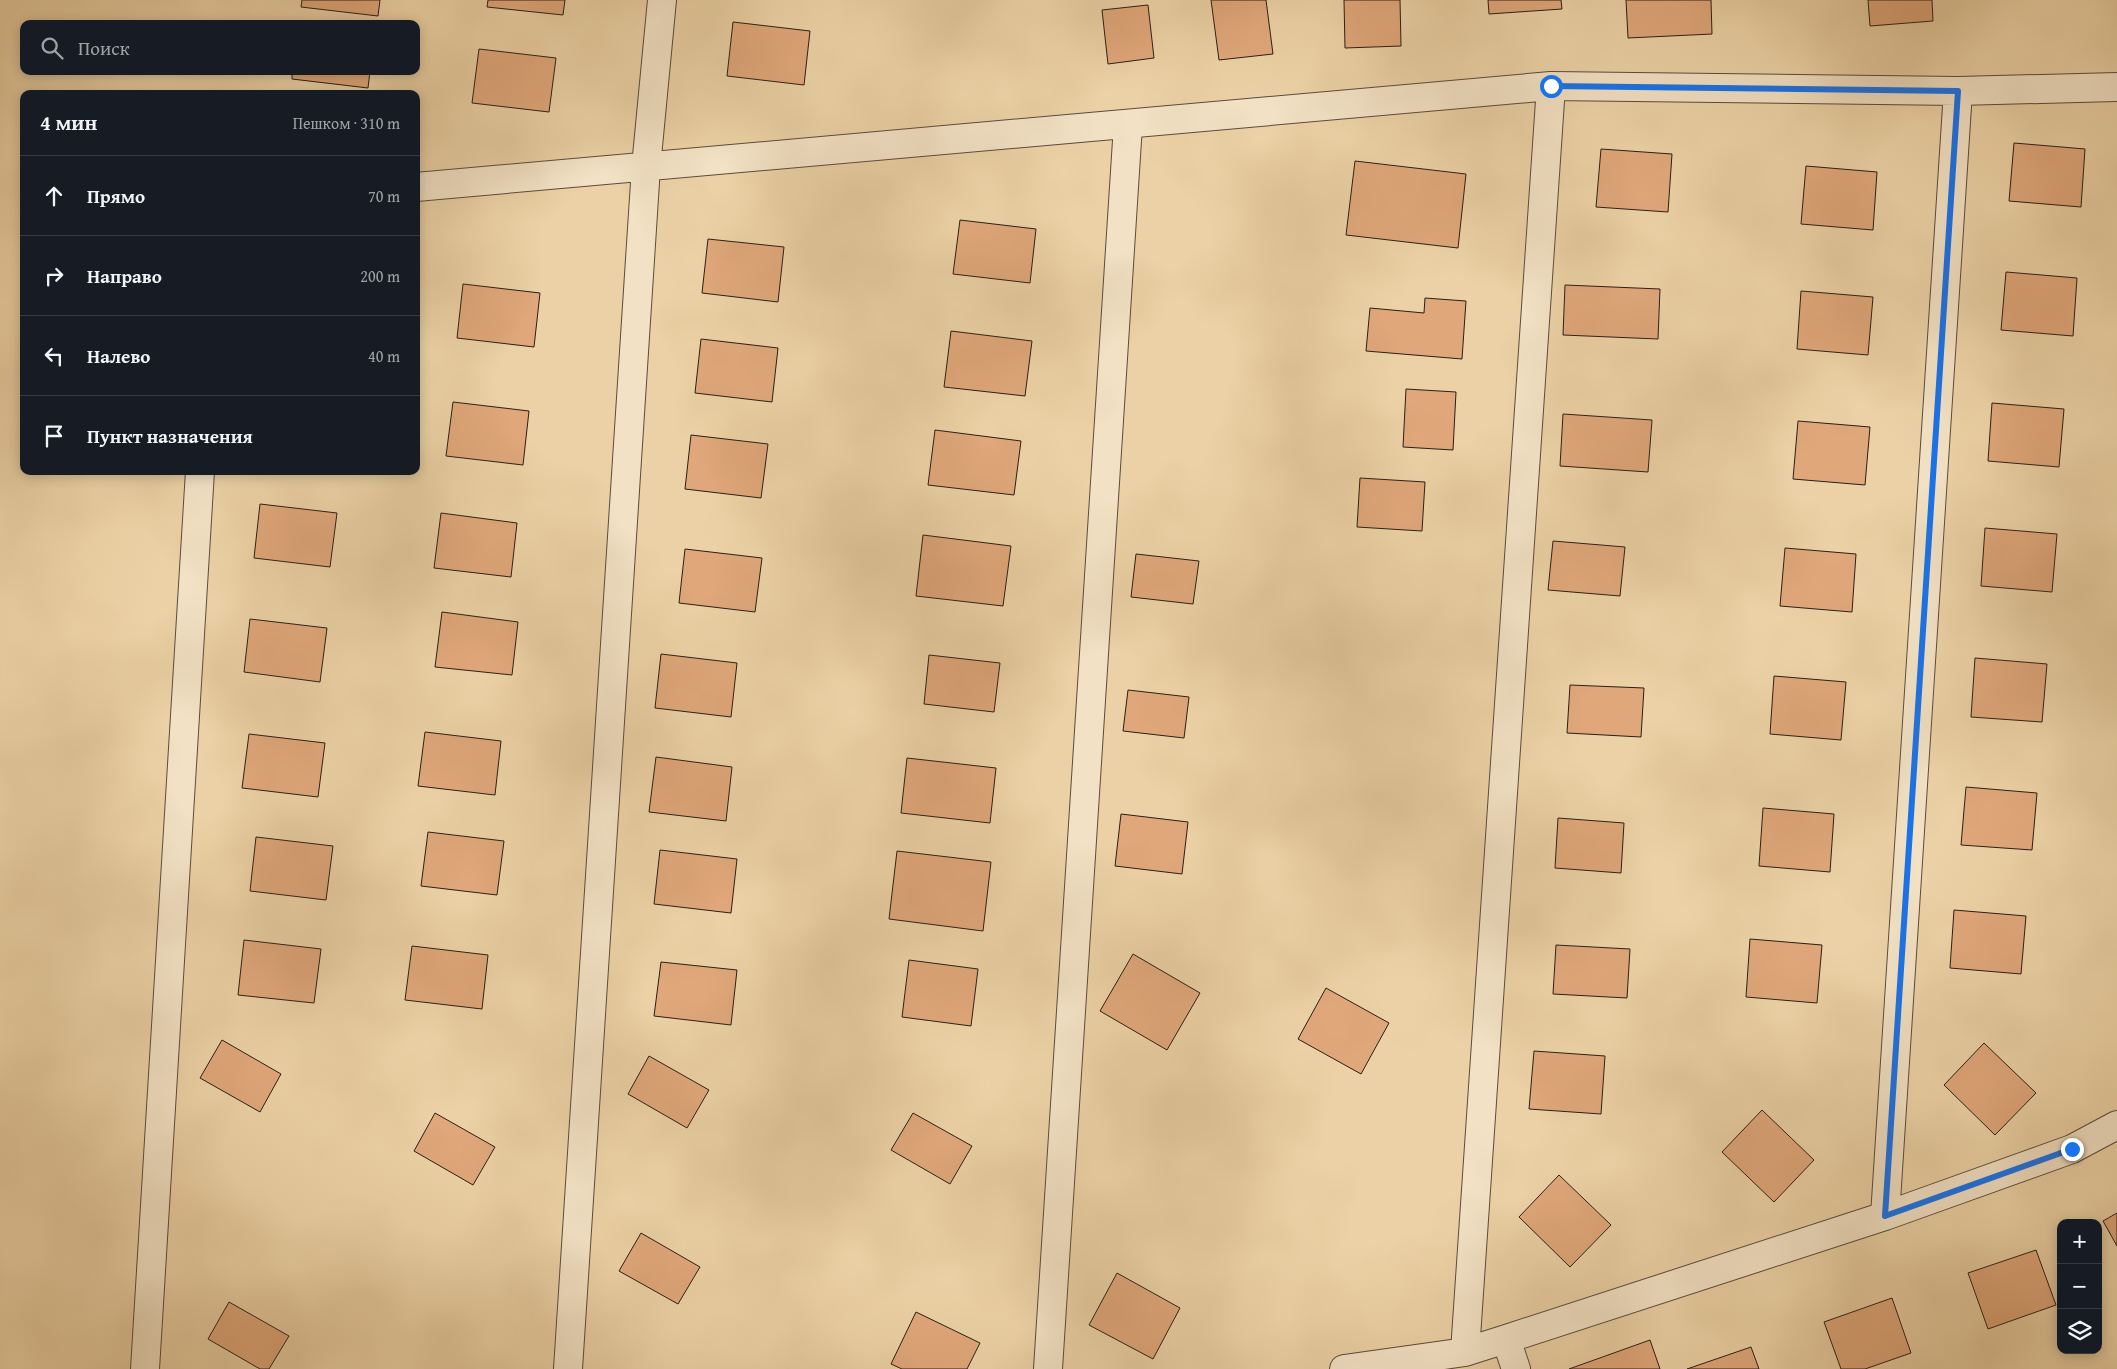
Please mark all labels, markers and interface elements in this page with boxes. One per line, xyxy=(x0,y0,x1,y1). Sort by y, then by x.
search box xyxy=(20,20,420,75)
icon: search xyxy=(38,34,66,62)
text: Поиск xyxy=(78,34,130,62)
route start xyxy=(1540,75,1563,98)
text: 4 мин xyxy=(40,107,97,138)
text: Пешком · 310 m xyxy=(293,111,400,135)
icon: ahead xyxy=(40,182,68,210)
text: Прямо xyxy=(87,182,145,210)
text: 70 m xyxy=(368,184,400,208)
icon: right xyxy=(40,262,68,290)
text: Направо xyxy=(87,262,162,290)
text: 200 m xyxy=(360,264,400,288)
icon: left xyxy=(40,342,68,370)
text: Налево xyxy=(87,342,150,370)
text: 40 m xyxy=(368,344,400,368)
icon: arrive xyxy=(40,422,68,450)
text: Пункт назначения xyxy=(87,422,253,450)
route end xyxy=(2061,1138,2084,1161)
map controls xyxy=(2057,1219,2102,1354)
button: + xyxy=(2057,1219,2102,1264)
button: − xyxy=(2057,1264,2102,1309)
button: layers xyxy=(2057,1309,2102,1354)

